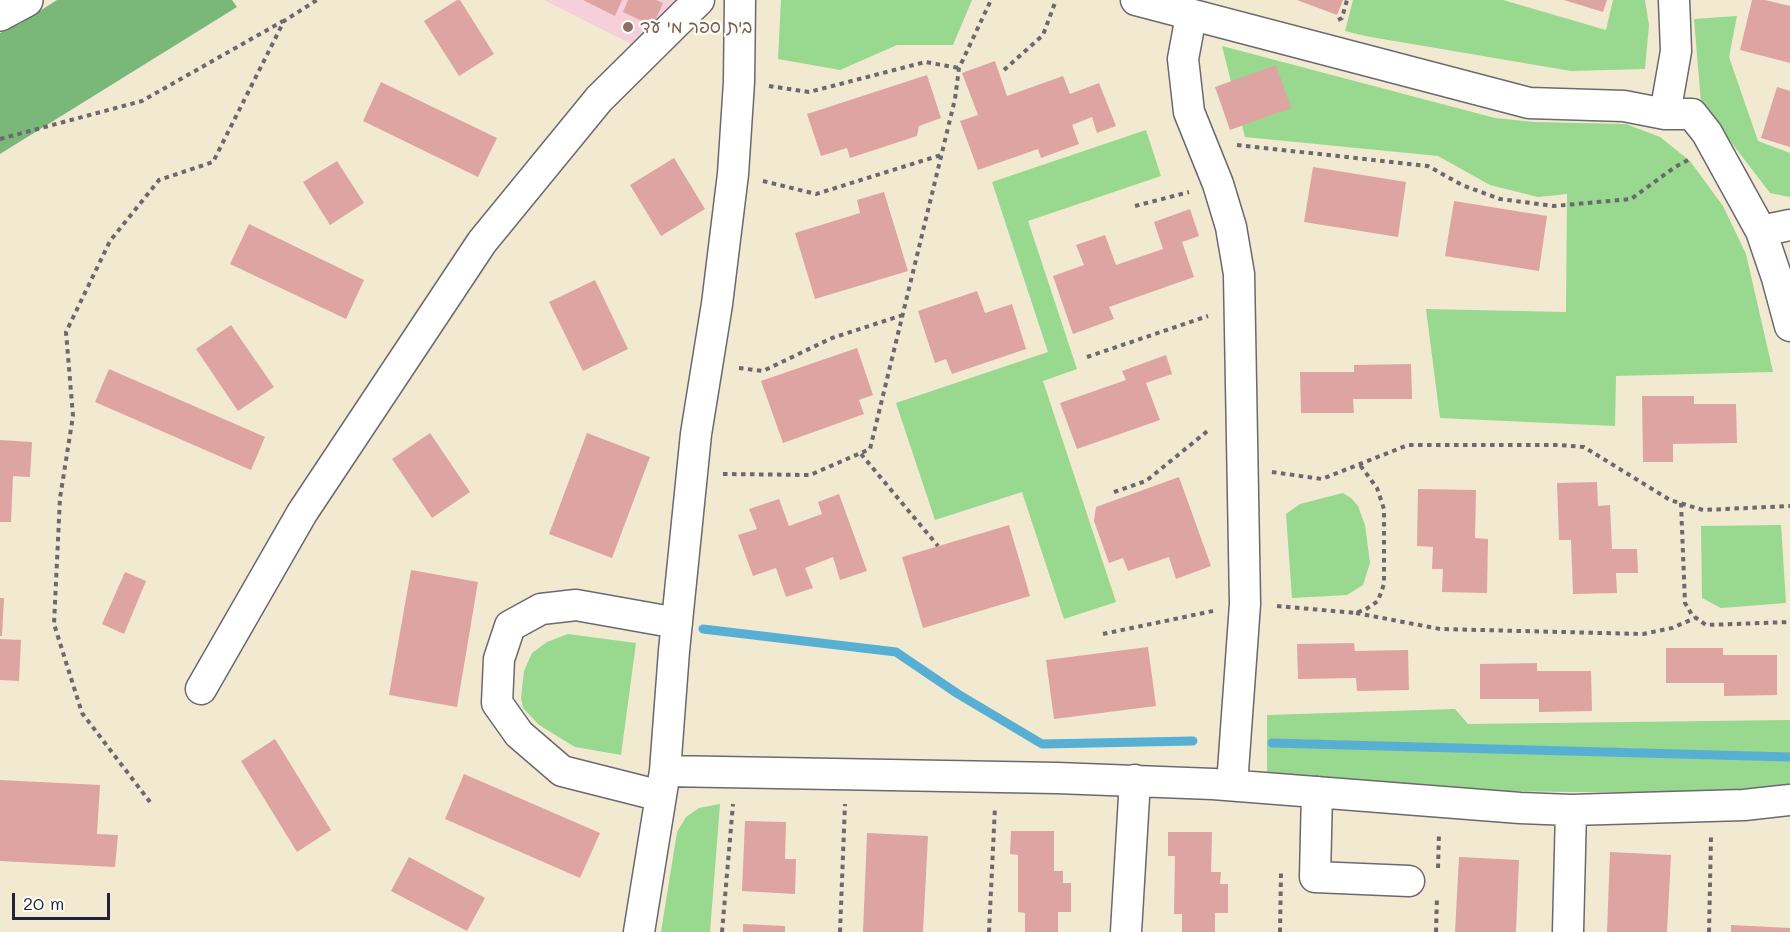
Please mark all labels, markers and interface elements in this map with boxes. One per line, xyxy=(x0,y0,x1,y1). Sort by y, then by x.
place label: בית ספר מי עד xyxy=(640,16,752,38)
marker: בית ספר מי עד xyxy=(621,20,635,34)
scale bar xyxy=(15,881,112,919)
text: 20 m xyxy=(23,891,64,915)

